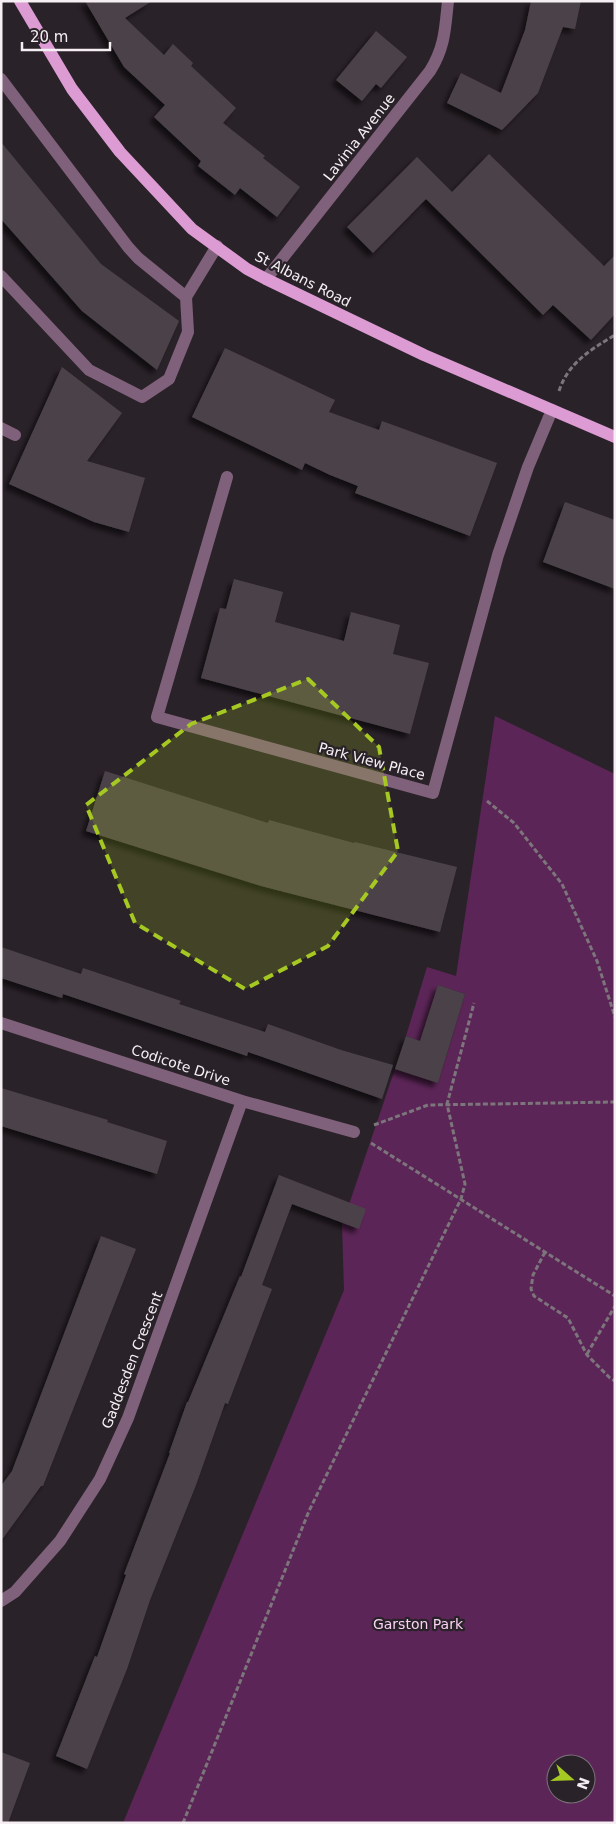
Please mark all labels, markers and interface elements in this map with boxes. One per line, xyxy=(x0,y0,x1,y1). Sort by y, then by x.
scale bar xyxy=(22,20,110,52)
text: 20 m xyxy=(30,28,68,46)
street label: Lavinia Avenue xyxy=(320,90,398,184)
street label: St Albans Road xyxy=(252,248,354,310)
street label: Park View Place xyxy=(317,739,427,783)
street label: Codicote Drive xyxy=(129,1041,233,1089)
street label: Gaddesden Crescent xyxy=(98,1289,166,1431)
park label: Garston Park xyxy=(373,1616,464,1632)
north arrow xyxy=(546,1754,596,1804)
text: N xyxy=(574,1775,593,1792)

